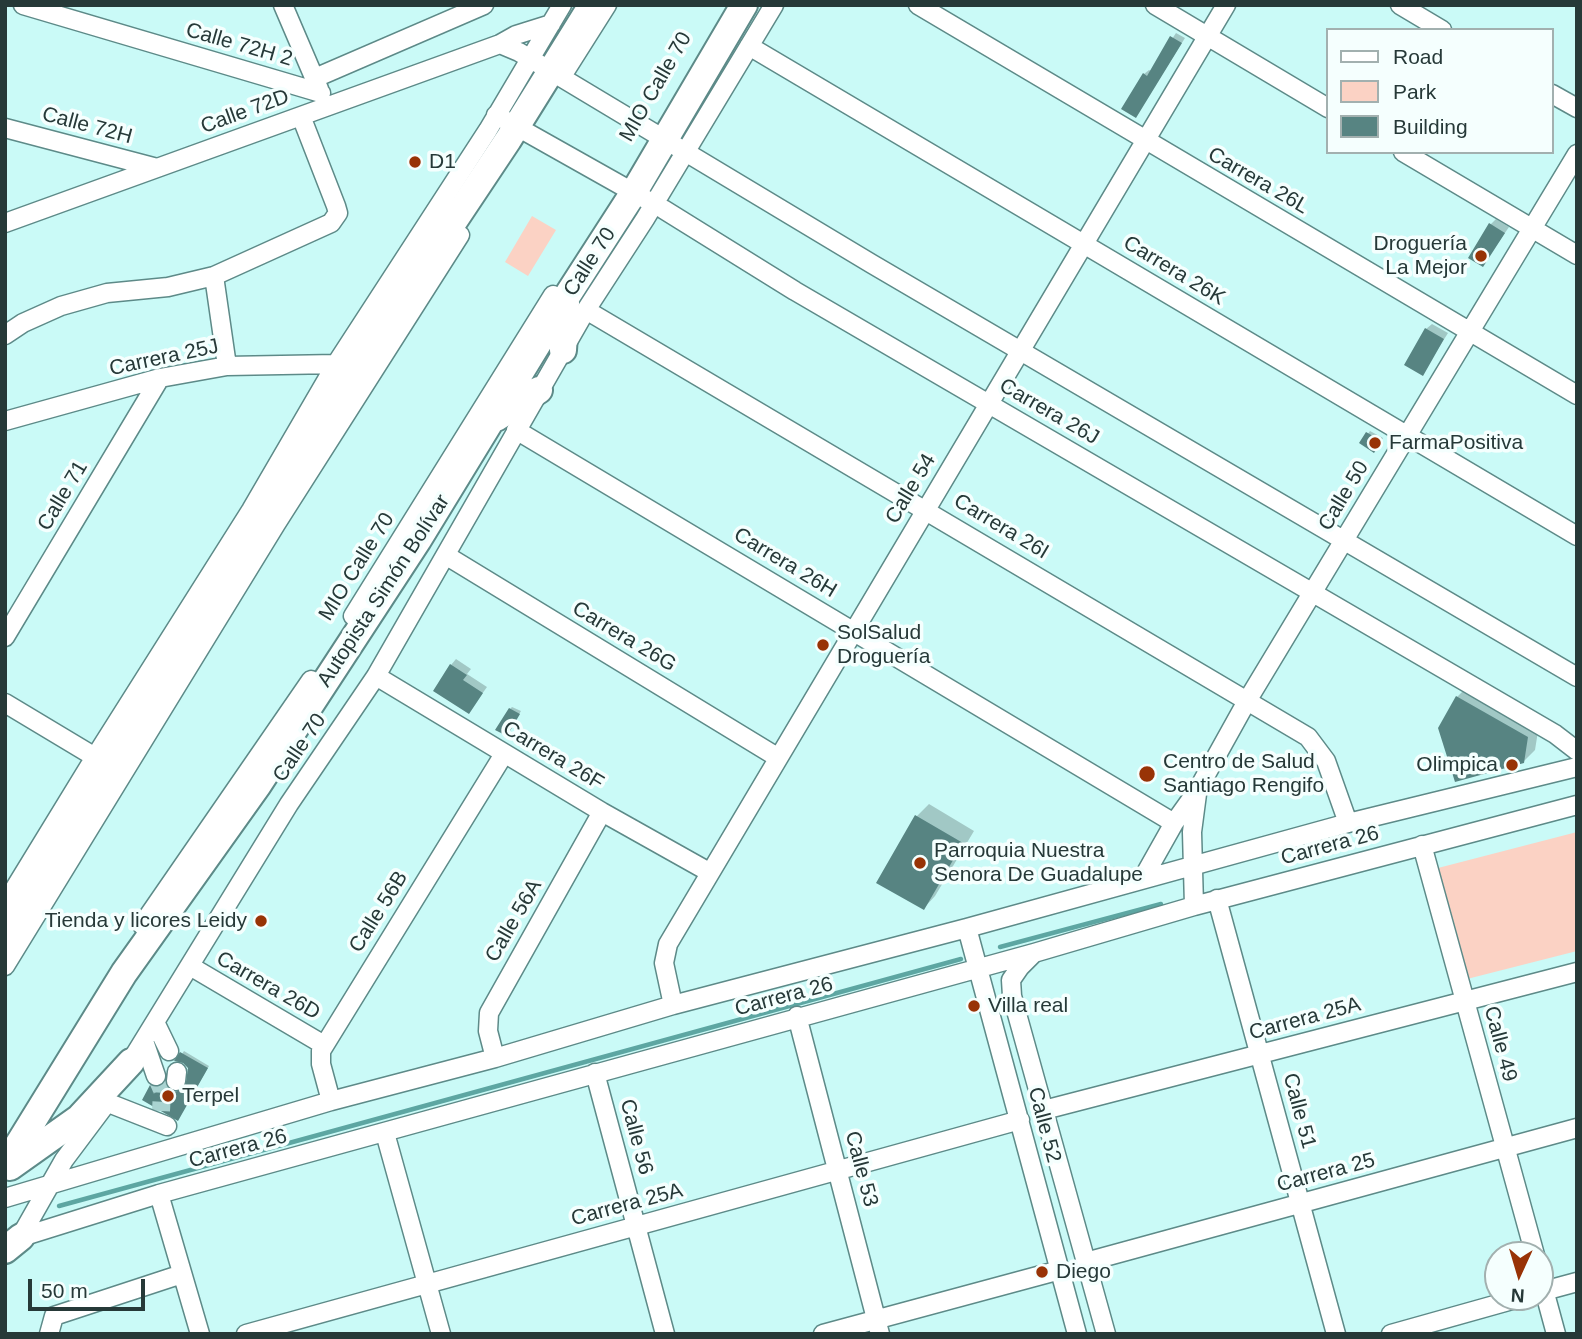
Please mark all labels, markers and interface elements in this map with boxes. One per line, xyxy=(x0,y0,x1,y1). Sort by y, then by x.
street label: Calle 72H 2 xyxy=(183,18,295,72)
street label: MIO Calle 70 xyxy=(614,28,698,146)
legend xyxy=(1326,28,1554,154)
text: Road xyxy=(1393,45,1443,68)
text: Park xyxy=(1393,80,1436,103)
street label: Calle 72D xyxy=(197,84,293,140)
street label: Calle 72H xyxy=(39,102,135,150)
text: Building xyxy=(1393,115,1468,138)
street label: Carrera 26L xyxy=(1203,142,1313,220)
place label: D1 xyxy=(429,149,456,175)
marker: D1 xyxy=(407,154,423,170)
street label: Calle 70 xyxy=(558,223,622,301)
street label: Carrera 26K xyxy=(1118,231,1230,311)
place label: Droguería La Mejor xyxy=(1374,231,1467,281)
marker: Droguería La Mejor xyxy=(1473,248,1489,264)
street label: Carrera 25J xyxy=(107,334,221,382)
street label: Carrera 26J xyxy=(995,373,1103,451)
place label: FarmaPositiva xyxy=(1389,430,1523,456)
marker: FarmaPositiva xyxy=(1367,435,1383,451)
street label: Calle 54 xyxy=(880,449,942,529)
street label: Calle 71 xyxy=(32,456,94,536)
street label: Calle 50 xyxy=(1313,456,1375,536)
street label: Carrera 26I xyxy=(949,489,1053,565)
street label: Autopista Simón Bolívar xyxy=(312,490,456,692)
street label: MIO Calle 70 xyxy=(314,508,400,626)
street label: Carrera 26H xyxy=(729,522,841,604)
street label: Carrera 26G xyxy=(567,596,681,678)
place label: SolSalud Droguería xyxy=(837,620,930,670)
marker: SolSalud Droguería xyxy=(815,637,831,653)
street label: Calle 70 xyxy=(268,709,332,787)
street label: Carrera 26F xyxy=(498,716,608,796)
place label: Centro de Salud Santiago Rengifo xyxy=(1163,749,1324,799)
place label: Olimpica xyxy=(1416,752,1498,778)
marker: Olimpica xyxy=(1504,757,1520,773)
marker: Centro de Salud Santiago Rengifo xyxy=(1137,764,1157,784)
street label: Carrera 26 xyxy=(1278,821,1382,871)
place label: Parroquia Nuestra Senora De Guadalupe xyxy=(934,838,1143,888)
marker: Parroquia Nuestra Senora De Guadalupe xyxy=(912,855,928,871)
street label: Calle 56B xyxy=(344,867,414,957)
street label: Calle 56A xyxy=(480,875,548,967)
place label: Tienda y licores Leidy xyxy=(45,908,247,934)
marker: Tienda y licores Leidy xyxy=(253,913,269,929)
street label: Carrera 26D xyxy=(212,946,324,1026)
street label: Carrera 26 xyxy=(732,972,836,1022)
street label: Carrera 25A xyxy=(1246,992,1364,1046)
place label: Villa real xyxy=(988,993,1068,1019)
marker: Villa real xyxy=(966,998,982,1014)
street label: Calle 49 xyxy=(1478,1004,1522,1084)
street label: Calle 51 xyxy=(1277,1071,1321,1151)
place label: Terpel xyxy=(182,1083,239,1109)
street label: Calle 52 xyxy=(1022,1085,1066,1165)
marker: Terpel xyxy=(160,1088,176,1104)
street label: Calle 56 xyxy=(614,1097,658,1177)
street label: Carrera 26 xyxy=(186,1124,290,1174)
street label: Calle 53 xyxy=(839,1129,883,1209)
street label: Carrera 25 xyxy=(1274,1148,1378,1198)
street label: Carrera 25A xyxy=(568,1178,686,1232)
north arrow xyxy=(1484,1241,1554,1311)
place label: Diego xyxy=(1056,1259,1111,1285)
marker: Diego xyxy=(1034,1264,1050,1280)
scale bar xyxy=(32,1266,149,1310)
text: 50 m xyxy=(41,1279,88,1302)
text: N xyxy=(1510,1284,1525,1306)

